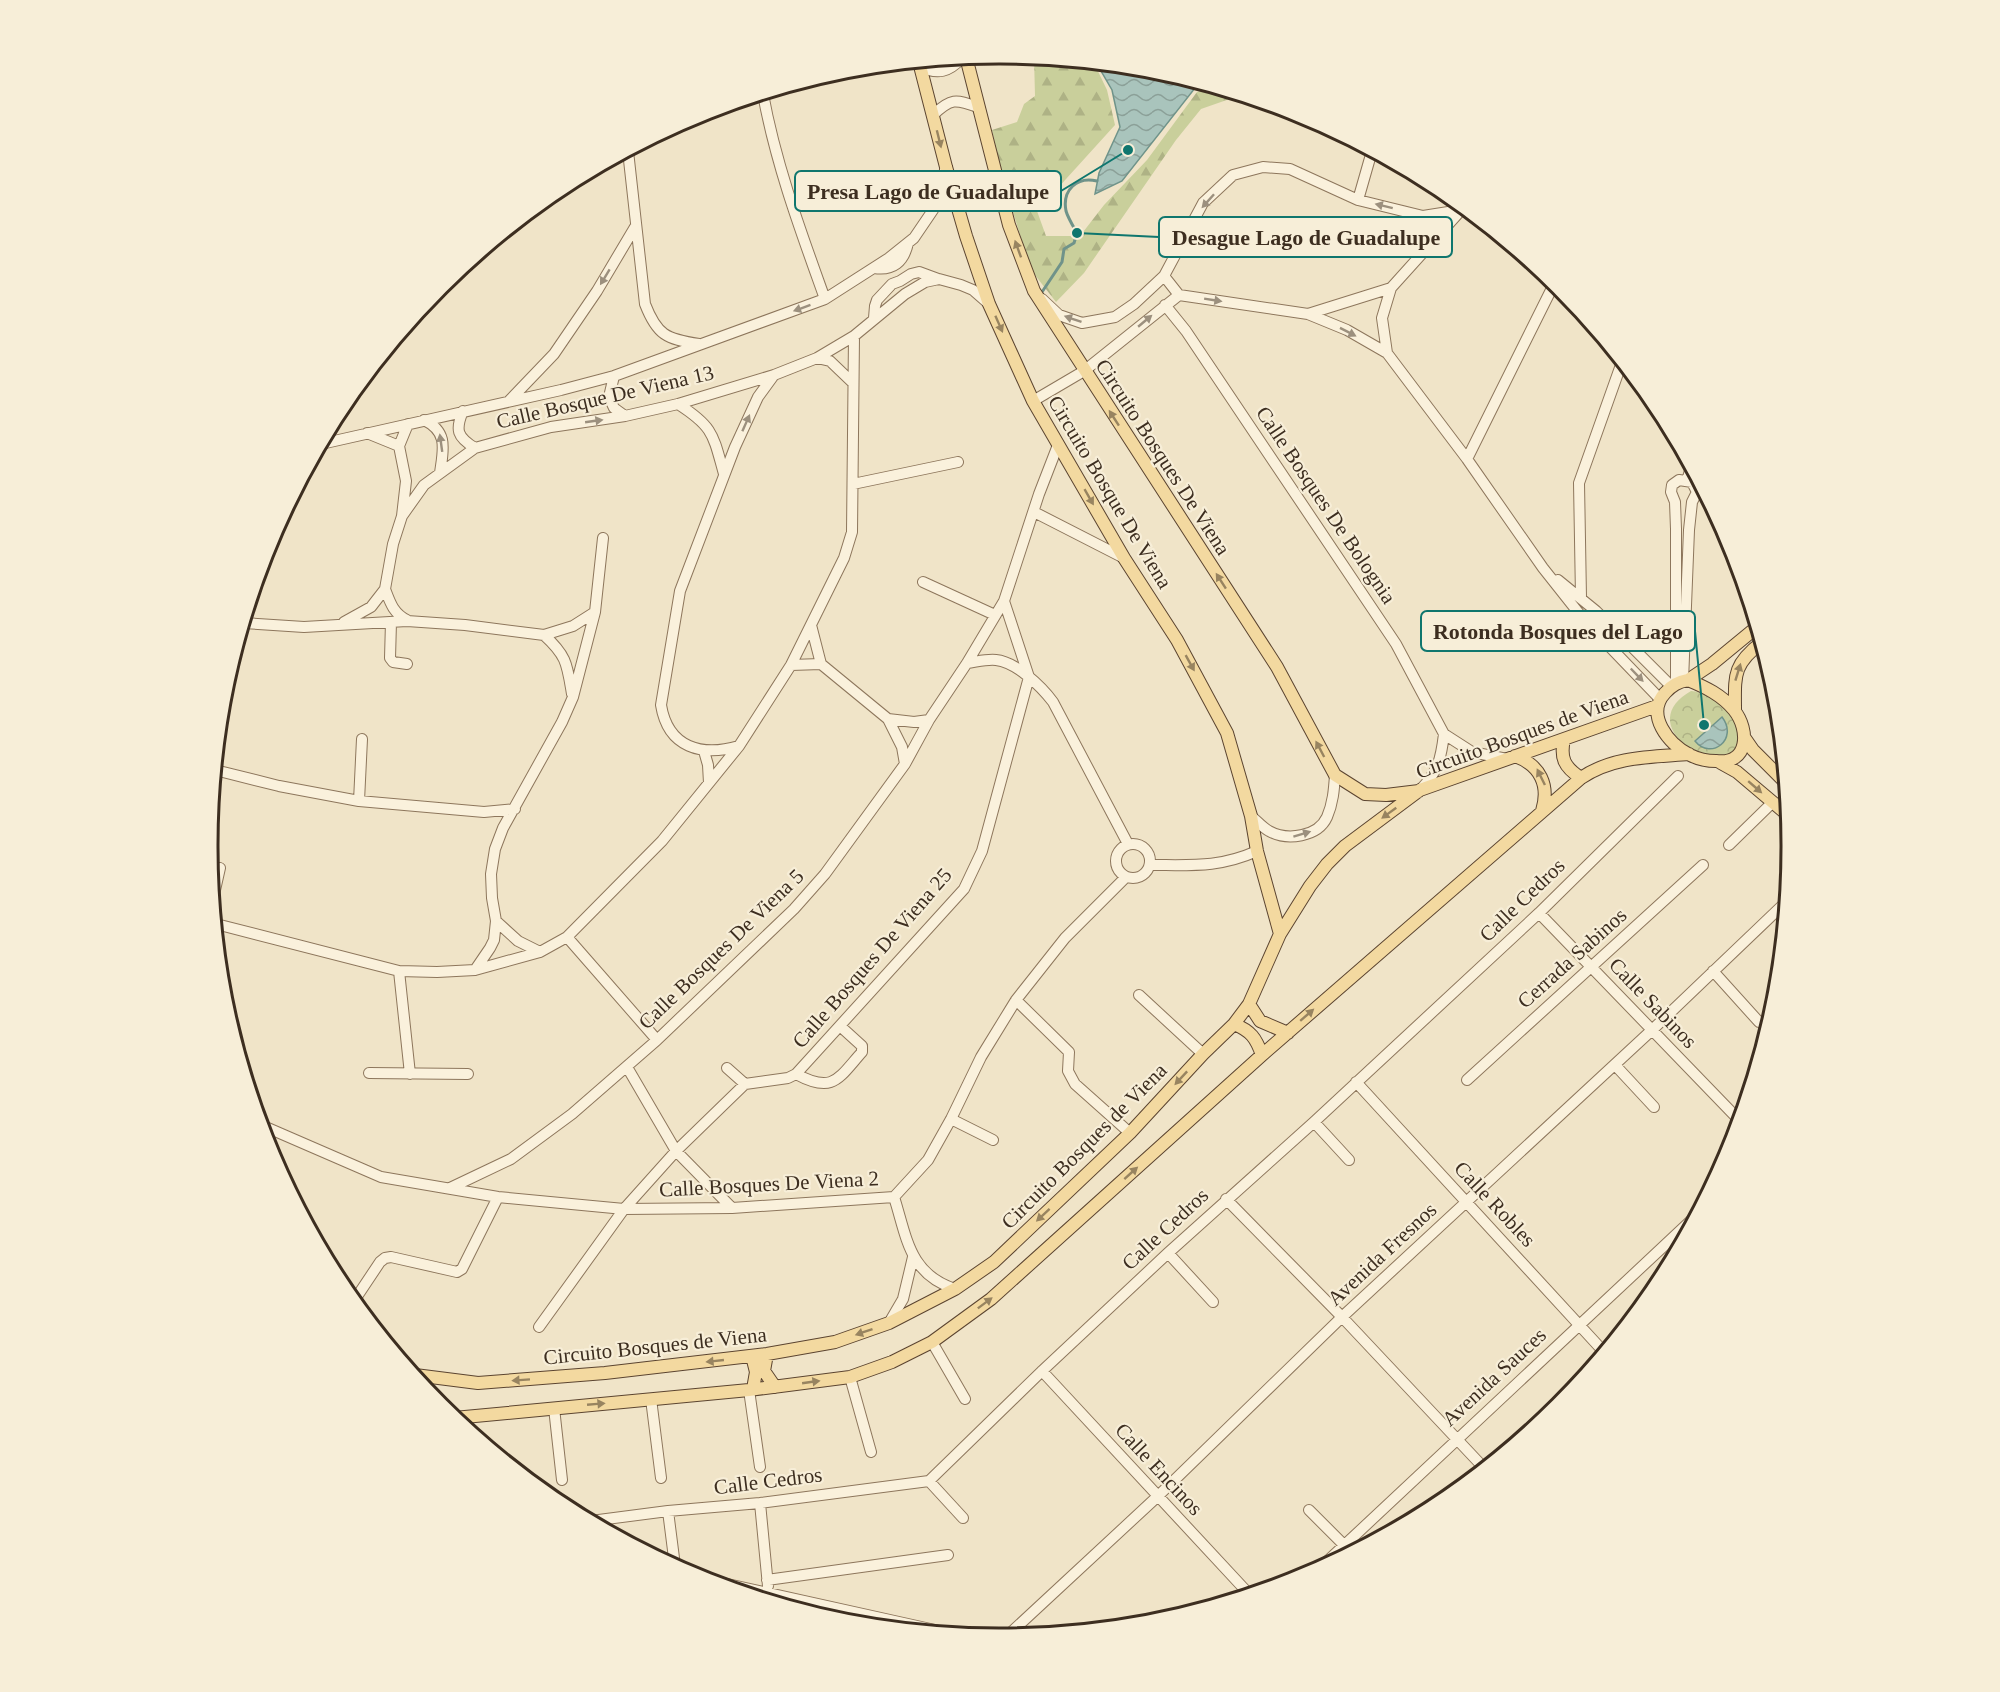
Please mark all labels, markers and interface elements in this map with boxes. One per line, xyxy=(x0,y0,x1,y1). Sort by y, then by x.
one-way arrow xyxy=(934,130,944,148)
callout: Presa Lago de Guadalupe xyxy=(795,171,1061,211)
text: Presa Lago de Guadalupe xyxy=(807,179,1049,204)
one-way arrow xyxy=(1201,193,1215,208)
one-way arrow xyxy=(1374,201,1393,211)
callout: Desague Lago de Guadalupe xyxy=(1159,217,1452,257)
text: Desague Lago de Guadalupe xyxy=(1172,225,1440,250)
one-way arrow xyxy=(1013,240,1023,258)
one-way arrow xyxy=(600,269,611,285)
one-way arrow xyxy=(1204,295,1223,304)
one-way arrow xyxy=(793,303,811,313)
one-way arrow xyxy=(1063,314,1081,324)
one-way arrow xyxy=(1137,314,1153,327)
one-way arrow xyxy=(994,316,1003,333)
one-way arrow xyxy=(1340,327,1357,337)
street label: Circuito Bosques De Viena xyxy=(1091,355,1236,560)
street label: Calle Bosque De Viena 13 xyxy=(494,360,716,434)
street label: Circuito Bosque De Viena xyxy=(1043,391,1177,593)
street label: Calle Bosques De Bolognia xyxy=(1251,402,1401,609)
one-way arrow xyxy=(1109,410,1120,426)
one-way arrow xyxy=(742,415,751,432)
one-way arrow xyxy=(584,416,603,425)
one-way arrow xyxy=(437,433,446,452)
one-way arrow xyxy=(1083,489,1094,505)
one-way arrow xyxy=(1215,573,1226,590)
callout: Rotonda Bosques del Lago xyxy=(1421,611,1695,651)
text: Rotonda Bosques del Lago xyxy=(1433,619,1683,644)
one-way arrow xyxy=(1185,655,1195,672)
one-way arrow xyxy=(1734,663,1743,681)
one-way arrow xyxy=(1630,667,1644,682)
street label: Circuito Bosques de Viena xyxy=(1413,684,1632,784)
one-way arrow xyxy=(1315,740,1325,757)
one-way arrow xyxy=(1536,769,1545,786)
one-way arrow xyxy=(1747,780,1762,793)
one-way arrow xyxy=(1382,807,1398,819)
one-way arrow xyxy=(1293,829,1311,838)
street label: Calle Cedros xyxy=(1474,853,1570,947)
street label: Calle Bosques De Viena 25 xyxy=(787,863,957,1053)
street label: Calle Bosques De Viena 5 xyxy=(634,864,808,1034)
street label: Cerrada Sabinos xyxy=(1513,903,1631,1013)
street label: Calle Sabinos xyxy=(1604,953,1702,1053)
one-way arrow xyxy=(1300,1008,1315,1022)
street label: Circuito Bosques de Viena xyxy=(996,1058,1172,1234)
one-way arrow xyxy=(1174,1070,1188,1085)
street label: Calle Robles xyxy=(1449,1156,1541,1252)
street label: Calle Bosques De Viena 2 xyxy=(659,1166,879,1202)
one-way arrow xyxy=(1123,1167,1138,1180)
street label: Calle Cedros xyxy=(1117,1183,1213,1275)
street label: Avenida Fresnos xyxy=(1323,1197,1441,1311)
one-way arrow xyxy=(1037,1208,1051,1222)
one-way arrow xyxy=(978,1298,993,1310)
street label: Circuito Bosques de Viena xyxy=(542,1322,768,1370)
street label: Avenida Sauces xyxy=(1437,1323,1551,1431)
one-way arrow xyxy=(855,1327,873,1337)
one-way arrow xyxy=(705,1356,724,1365)
one-way arrow xyxy=(511,1375,530,1384)
one-way arrow xyxy=(801,1378,820,1387)
one-way arrow xyxy=(587,1399,606,1409)
street label: Calle Encinos xyxy=(1110,1418,1208,1520)
street label: Calle Cedros xyxy=(712,1462,824,1500)

